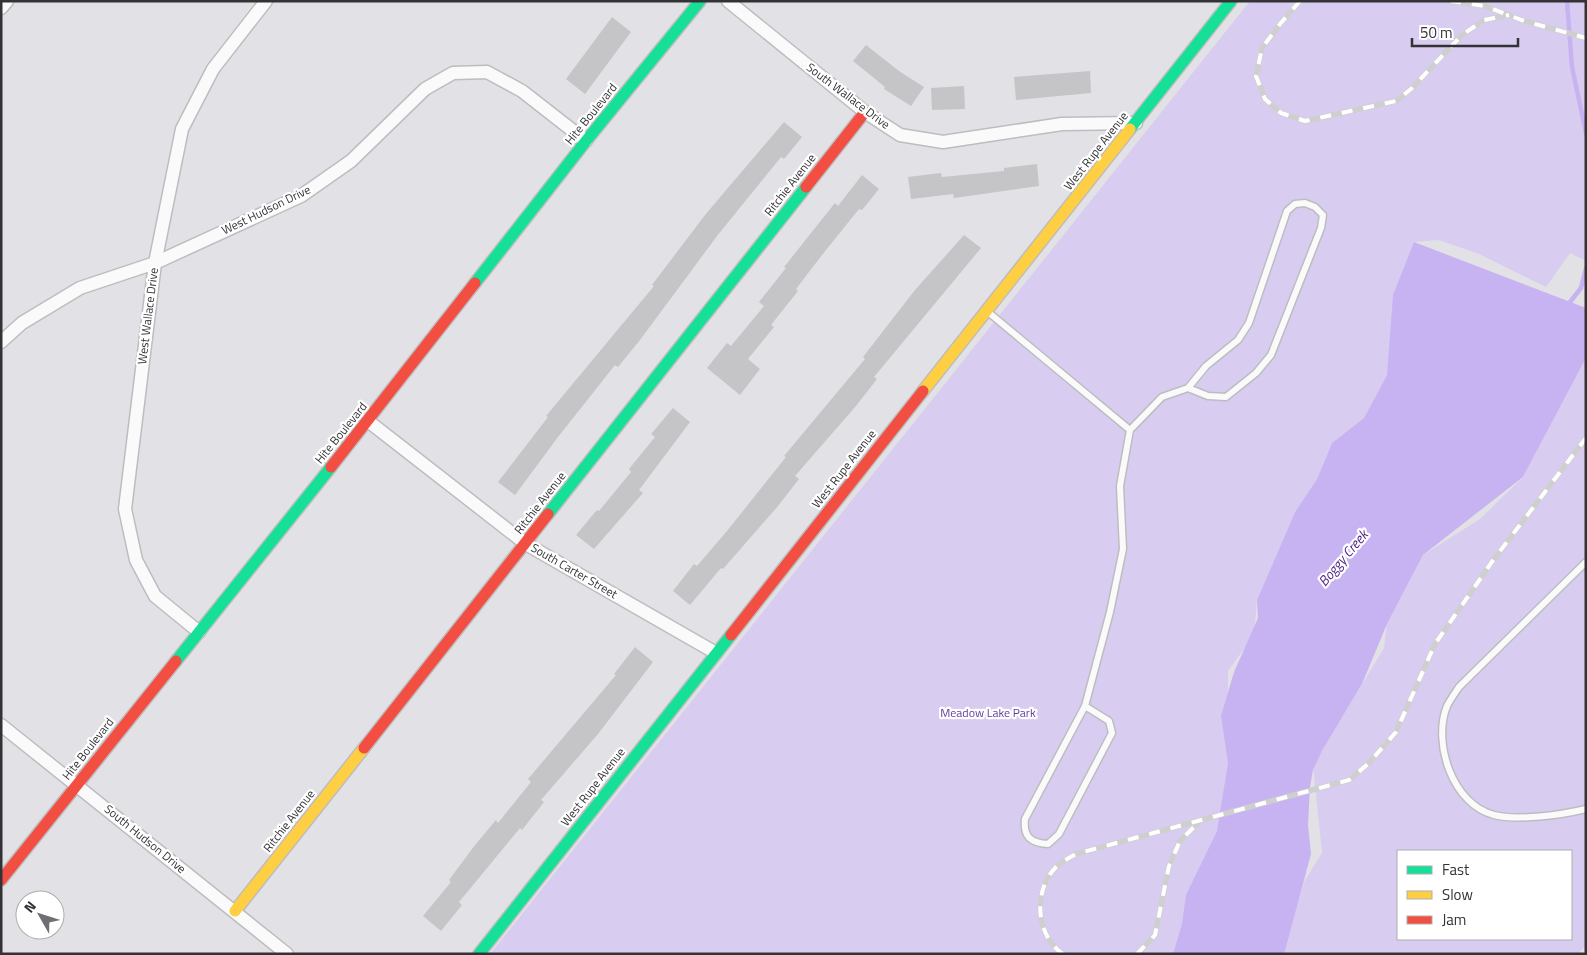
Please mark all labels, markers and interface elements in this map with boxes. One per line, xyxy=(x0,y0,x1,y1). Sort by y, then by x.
scale bar xyxy=(1412,15,1518,47)
text: 50 m xyxy=(1420,21,1453,44)
street label: South Wallace Drive xyxy=(802,58,894,133)
street label: Hite Boulevard xyxy=(560,79,621,149)
street label: West Rupe Avenue xyxy=(1059,107,1132,194)
street label: Ritchie Avenue xyxy=(759,149,820,220)
street label: West Hudson Drive xyxy=(218,180,314,239)
street label: West Wallace Drive xyxy=(132,267,163,365)
street label: Hite Boulevard xyxy=(310,398,371,468)
street label: West Rupe Avenue xyxy=(807,425,880,512)
street label: Ritchie Avenue xyxy=(509,467,570,538)
water label: Boggy Creek xyxy=(1313,524,1374,590)
street label: South Carter Street xyxy=(527,538,622,603)
park label: Meadow Lake Park xyxy=(940,703,1036,722)
street label: Hite Boulevard xyxy=(57,713,118,784)
street label: West Rupe Avenue xyxy=(556,743,629,830)
street label: Ritchie Avenue xyxy=(258,785,319,856)
street label: South Hudson Drive xyxy=(100,800,190,878)
legend xyxy=(1397,850,1572,940)
text: Fast xyxy=(1442,858,1470,881)
text: Slow xyxy=(1442,883,1473,906)
north arrow xyxy=(15,890,65,940)
text: N xyxy=(18,896,41,917)
text: Jam xyxy=(1442,908,1466,931)

